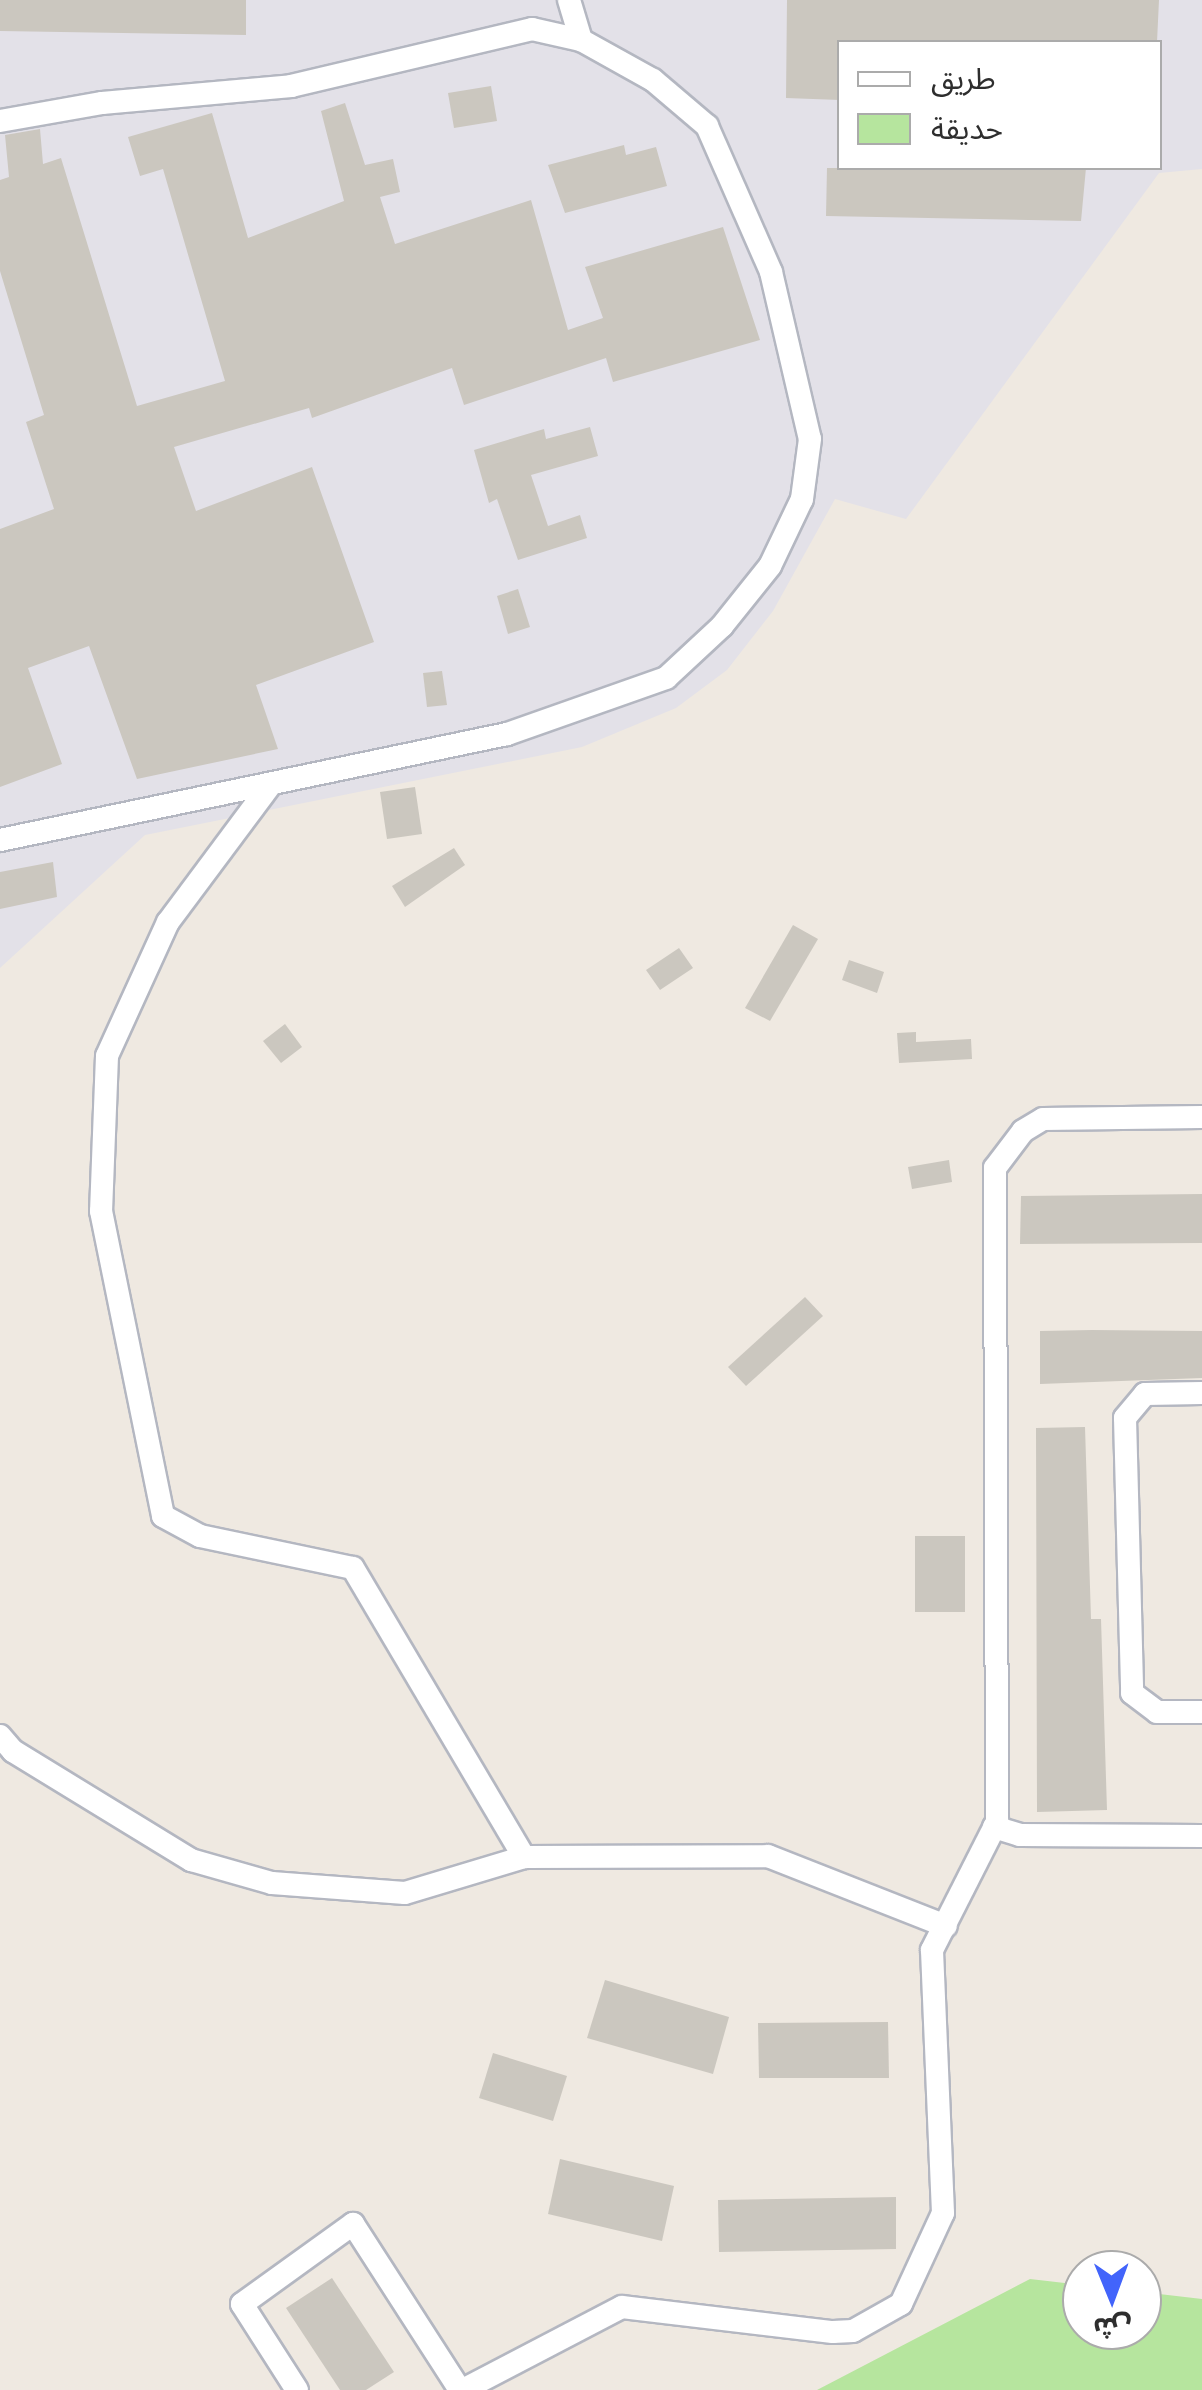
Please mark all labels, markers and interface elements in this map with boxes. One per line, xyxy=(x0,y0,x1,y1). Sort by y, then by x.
legend xyxy=(837,40,1162,170)
text: طريق xyxy=(931,58,996,97)
text: حديقة xyxy=(931,108,1003,147)
north arrow xyxy=(1062,2250,1162,2350)
text: ش xyxy=(1093,2310,1132,2347)

